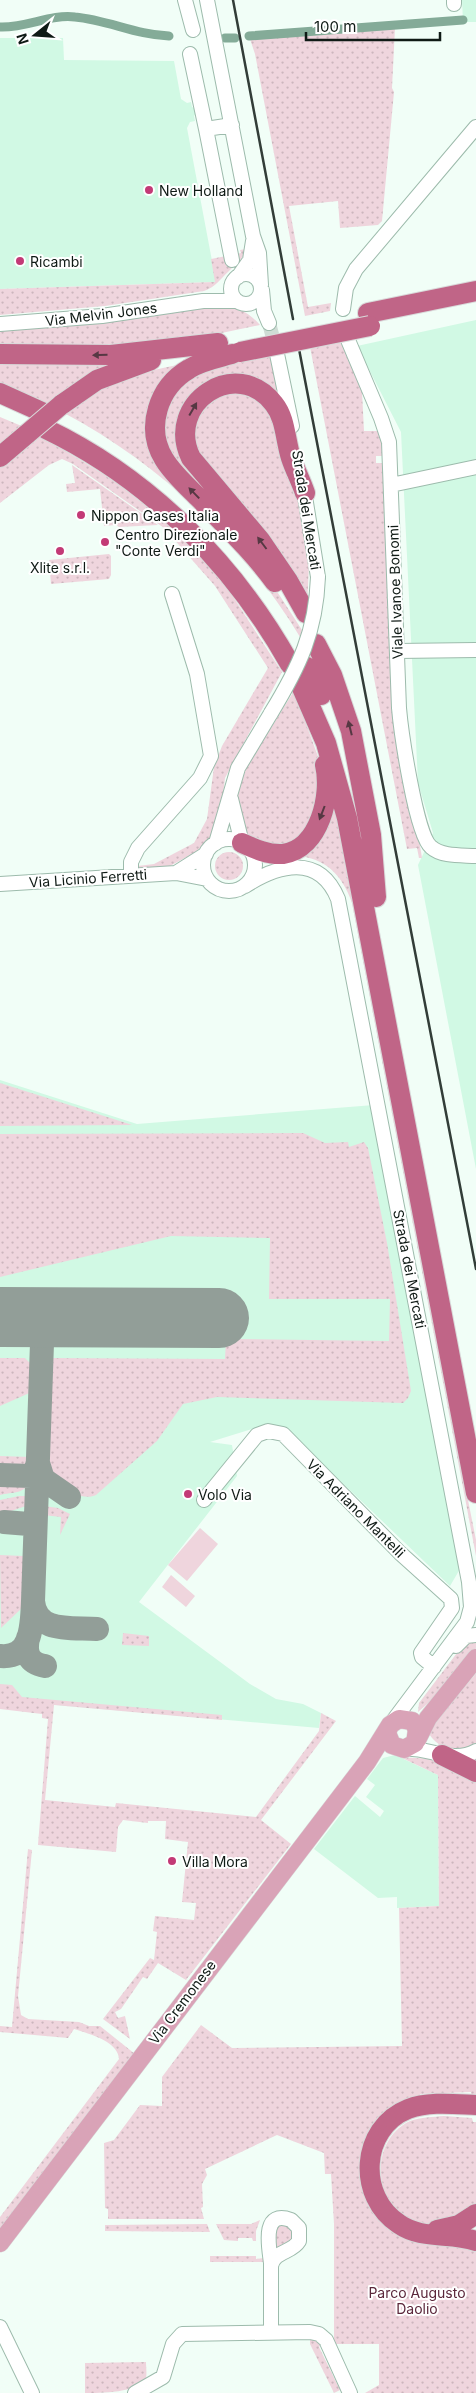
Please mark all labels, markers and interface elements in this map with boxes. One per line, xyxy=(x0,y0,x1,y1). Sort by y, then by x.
north arrow xyxy=(10,10,60,60)
scale bar xyxy=(306,10,440,42)
text: 100 m xyxy=(314,17,356,36)
text: N xyxy=(12,31,32,47)
place label: New Holland xyxy=(159,182,243,199)
marker: New Holland xyxy=(143,184,155,196)
place label: Ricambi xyxy=(30,253,83,270)
marker: Ricambi xyxy=(14,255,26,267)
street label: Via Melvin Jones xyxy=(44,299,158,329)
one-way arrow xyxy=(92,351,108,359)
one-way arrow xyxy=(188,402,197,415)
street label: Strada dei Mercati xyxy=(289,449,325,571)
one-way arrow xyxy=(188,488,200,500)
place label: Nippon Gases Italia xyxy=(91,507,219,524)
marker: Nippon Gases Italia xyxy=(75,509,87,521)
street label: Viale Ivanoe Bonomi xyxy=(384,524,406,660)
place label: Centro Direzionale "Conte Verdi" xyxy=(115,526,237,559)
marker: Centro Direzionale "Conte Verdi" xyxy=(99,536,111,548)
one-way arrow xyxy=(256,537,267,550)
marker: Xlite s.r.l. xyxy=(54,545,66,557)
place label: Xlite s.r.l. xyxy=(30,559,90,576)
one-way arrow xyxy=(346,721,354,736)
one-way arrow xyxy=(317,806,325,820)
street label: Via Licinio Ferretti xyxy=(28,865,148,891)
street label: Strada dei Mercati xyxy=(390,1208,430,1330)
street label: Via Adriano Mantelli xyxy=(303,1455,409,1561)
place label: Volo Via xyxy=(198,1486,252,1503)
marker: Volo Via xyxy=(182,1488,194,1500)
place label: Villa Mora xyxy=(182,1853,248,1870)
marker: Villa Mora xyxy=(166,1855,178,1867)
street label: Via Cremonese xyxy=(145,1957,219,2047)
park label: Parco Augusto Daolio xyxy=(368,2284,466,2317)

